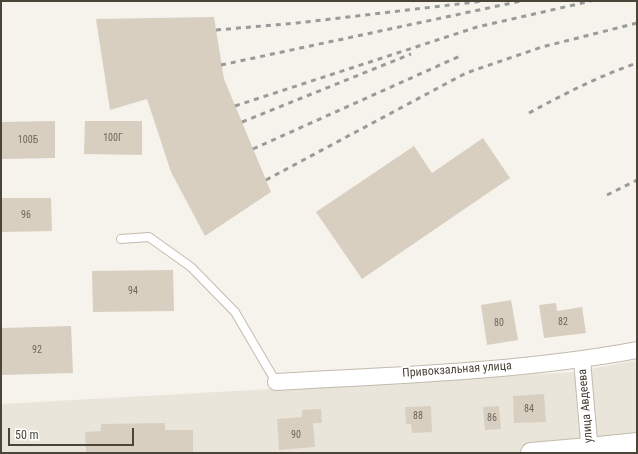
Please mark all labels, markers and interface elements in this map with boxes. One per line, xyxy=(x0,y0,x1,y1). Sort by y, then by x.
house number: 100Г xyxy=(103,132,123,144)
house number: 100Б xyxy=(18,134,38,146)
house number: 96 xyxy=(21,209,31,221)
house number: 94 xyxy=(128,285,138,297)
house number: 82 xyxy=(558,316,568,328)
house number: 80 xyxy=(494,317,504,329)
house number: 92 xyxy=(32,344,42,356)
street label: Привокзальная улица xyxy=(402,359,512,381)
street label: улица Авдеева xyxy=(576,368,596,444)
house number: 84 xyxy=(524,403,534,415)
house number: 88 xyxy=(413,410,423,422)
house number: 86 xyxy=(487,412,497,424)
scale bar xyxy=(10,420,136,446)
text: 50 m xyxy=(15,428,39,442)
house number: 90 xyxy=(291,429,301,441)

